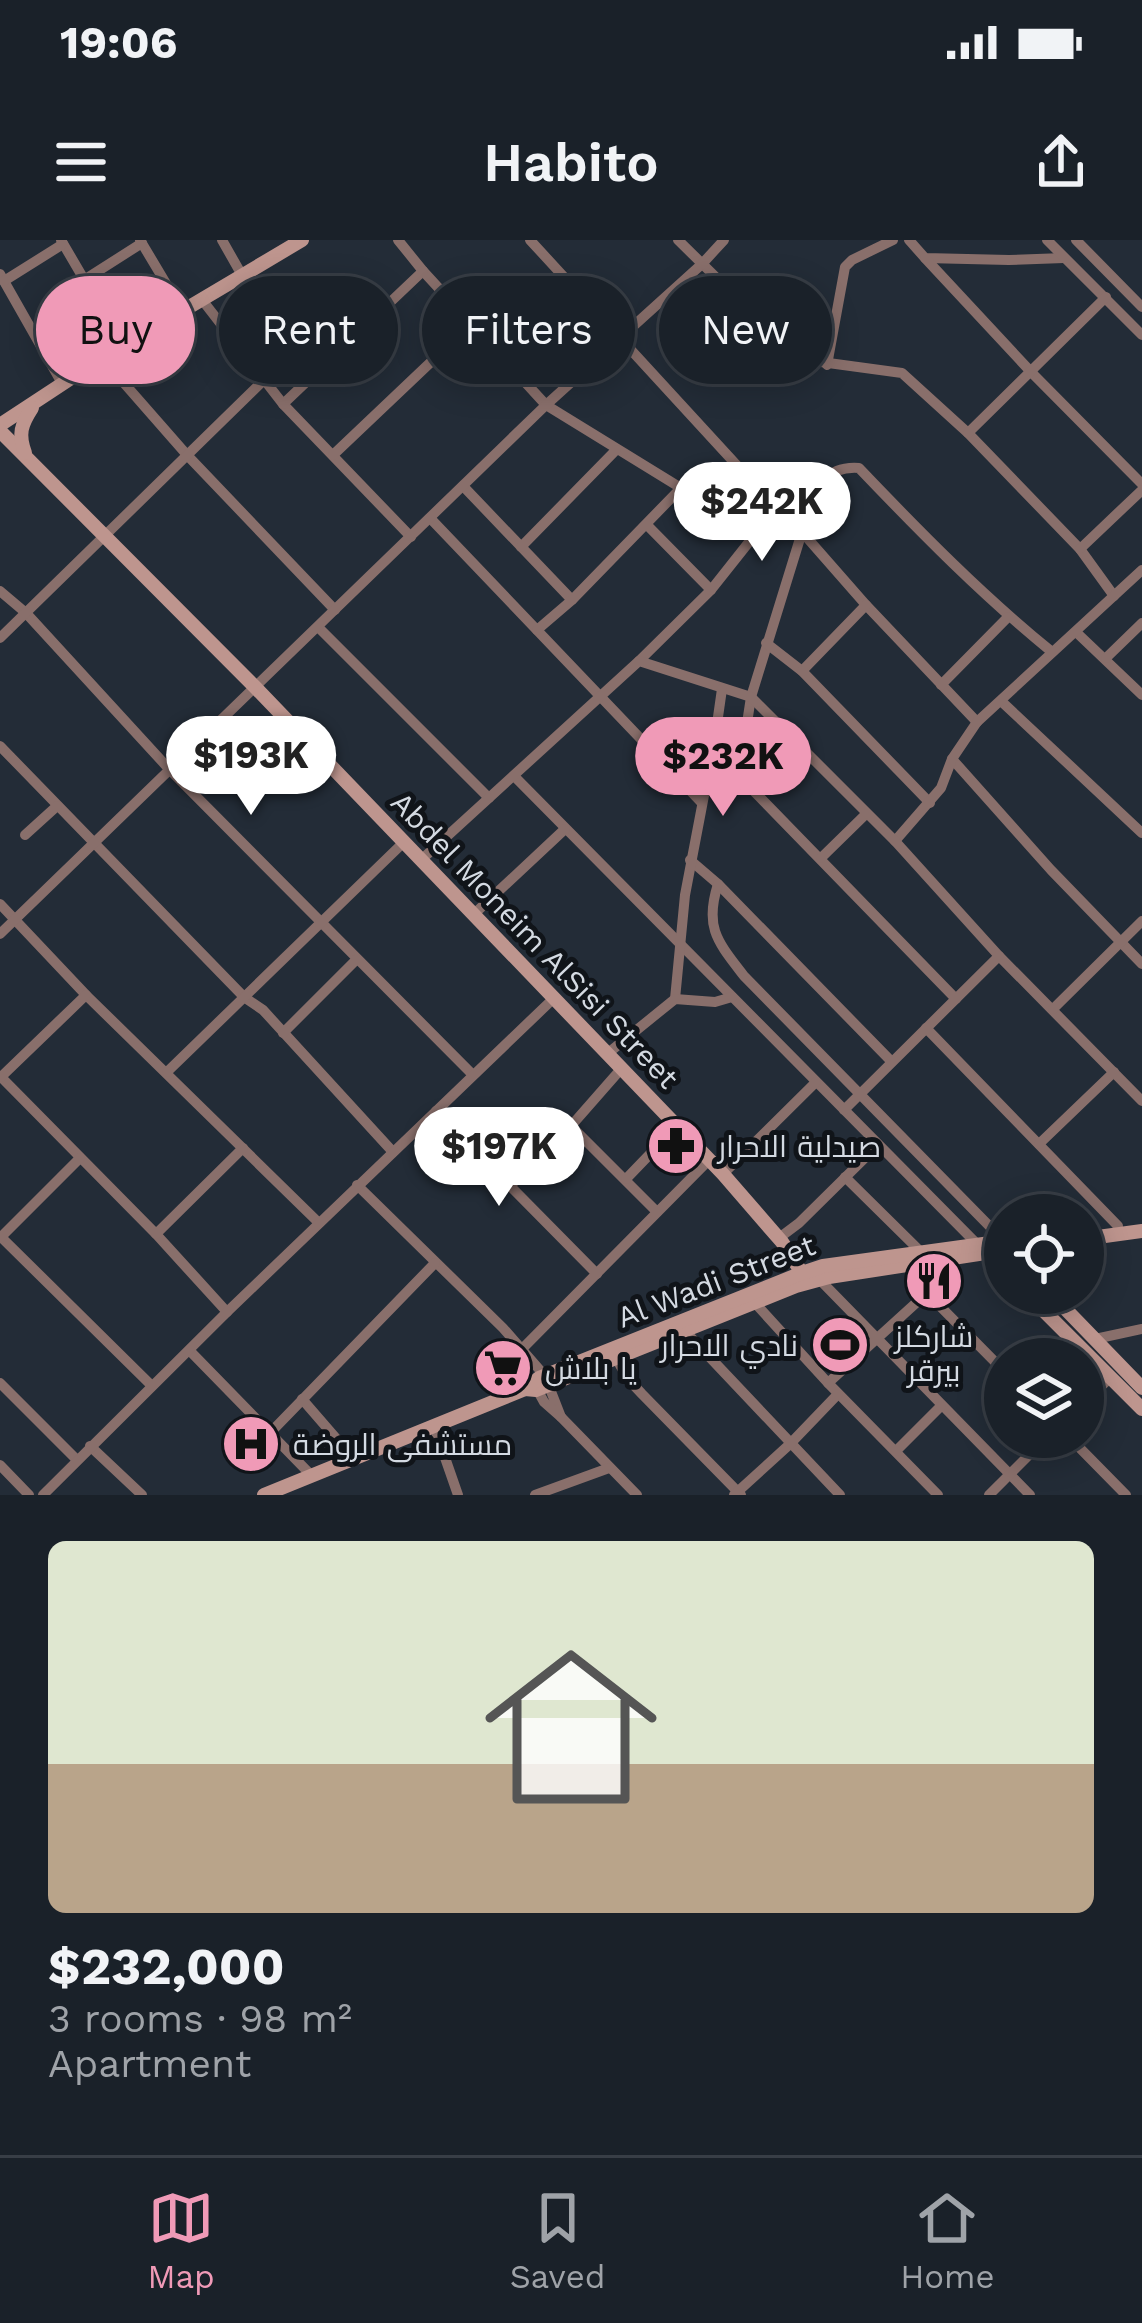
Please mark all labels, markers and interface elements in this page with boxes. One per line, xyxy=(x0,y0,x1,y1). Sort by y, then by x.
text: 19:06 xyxy=(60,16,177,69)
icon: menu xyxy=(48,129,114,195)
icon: share xyxy=(1028,129,1094,195)
text: Habito xyxy=(483,131,659,194)
chip: Buy xyxy=(36,276,195,384)
chip: Rent xyxy=(219,276,398,384)
chip: Filters xyxy=(422,276,635,384)
chip: New xyxy=(659,276,832,384)
pin: $242K xyxy=(678,462,846,564)
text: $242K xyxy=(701,478,823,523)
pin: $193K xyxy=(167,716,335,818)
pin: $232K xyxy=(639,717,807,819)
text: $193K xyxy=(193,732,309,777)
text: $232K xyxy=(662,733,784,778)
street label: Abdel Moneim AlSisi Street xyxy=(384,785,686,1096)
pin: $197K xyxy=(415,1107,583,1209)
pharmacy icon: صيدلية الاحرار xyxy=(645,1115,707,1177)
text: $197K xyxy=(441,1123,557,1168)
place label: صيدلية الاحرار xyxy=(716,1129,881,1164)
map controls xyxy=(984,1194,1104,1458)
button: locate xyxy=(984,1194,1104,1314)
street label: Al Wadi Street xyxy=(612,1227,820,1335)
restaurant icon: شاركلز بيرقر xyxy=(903,1250,965,1312)
sports icon: نادي الاحرار xyxy=(809,1314,871,1376)
place label: شاركلز بيرقر xyxy=(893,1319,973,1388)
place label: نادي الاحرار xyxy=(659,1328,798,1369)
supermarket icon: يا بلاش xyxy=(472,1337,534,1399)
button: layers xyxy=(984,1338,1104,1458)
place label: يا بلاش xyxy=(545,1351,637,1387)
hospital icon: مستشفى الروضة xyxy=(220,1413,282,1475)
place label: مستشفى الروضة xyxy=(293,1427,512,1463)
icon: home xyxy=(463,1619,679,1835)
text: $232,000 xyxy=(48,1937,285,1996)
text: 3 rooms · 98 m² xyxy=(48,1996,352,2041)
text: Apartment xyxy=(48,2041,251,2086)
tab: Map xyxy=(147,2185,215,2296)
tab: Saved xyxy=(510,2185,605,2296)
tab: Home xyxy=(900,2185,995,2296)

